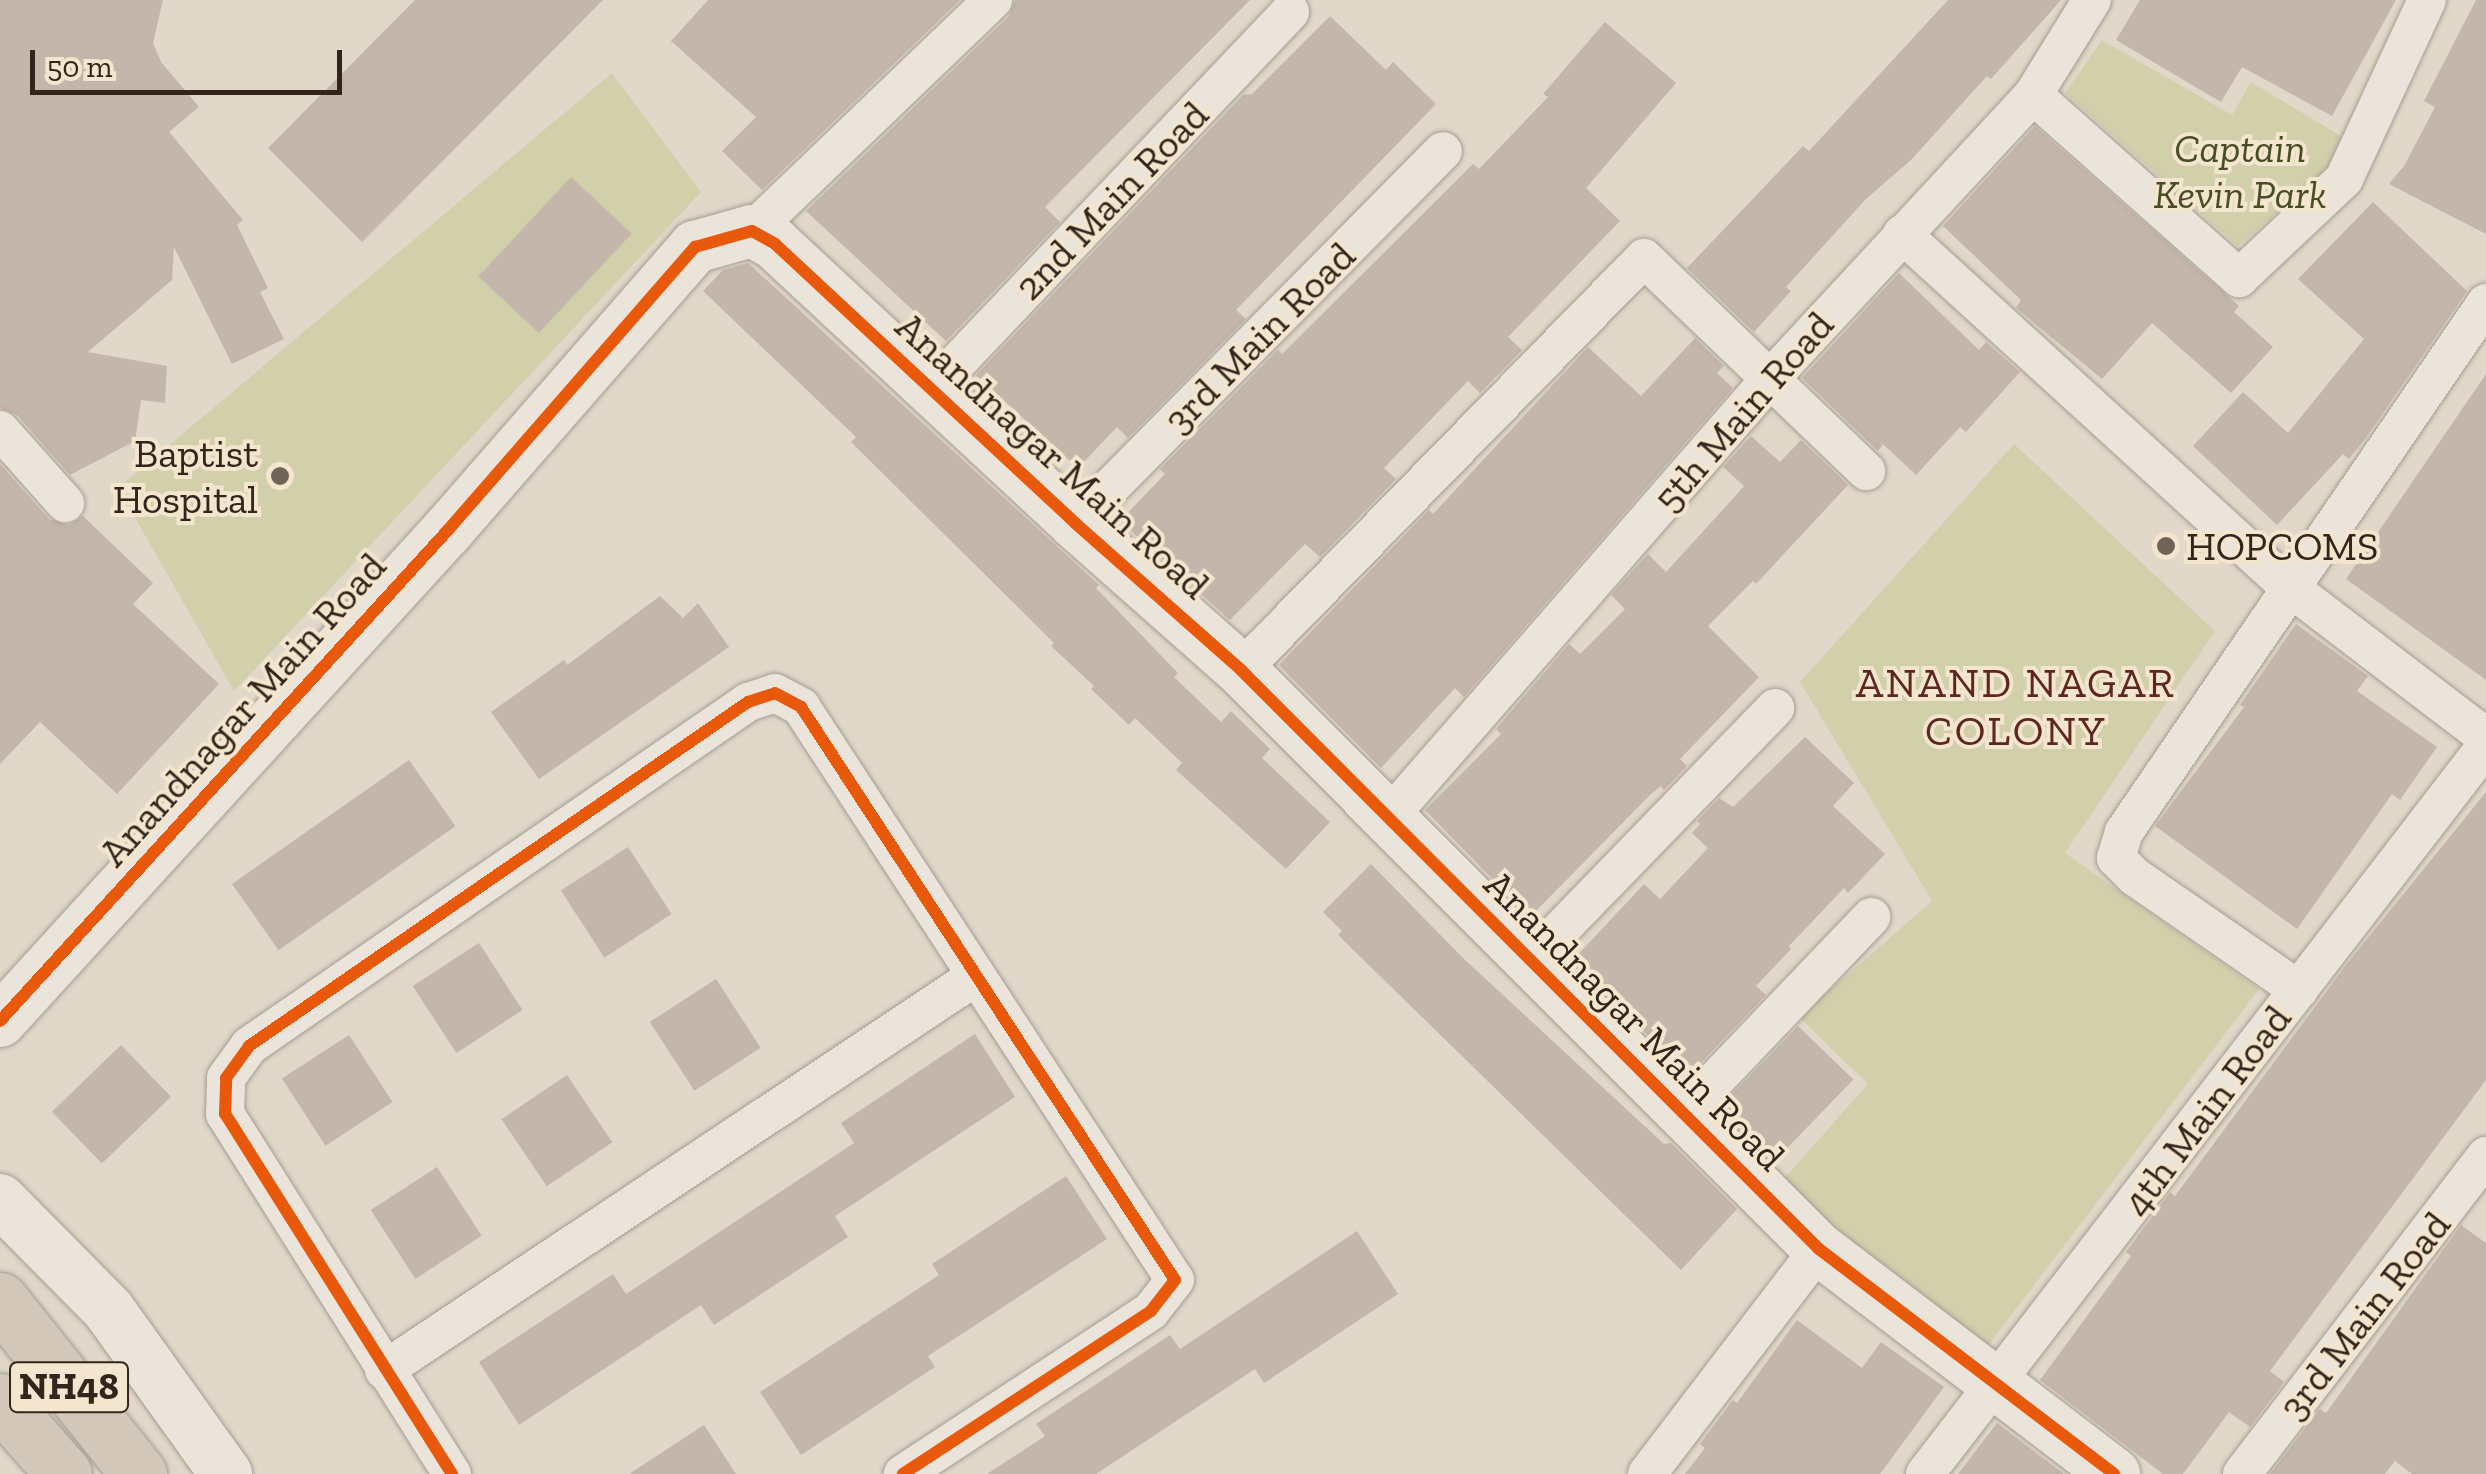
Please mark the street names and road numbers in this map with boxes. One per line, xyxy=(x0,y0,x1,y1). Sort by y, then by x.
street label: 2nd Main Road xyxy=(1004,91,1218,309)
street label: 3rd Main Road xyxy=(1153,231,1365,443)
street label: Anandnagar Main Road xyxy=(886,301,1220,609)
street label: 5th Main Road xyxy=(1643,301,1843,521)
street label: Anandnagar Main Road xyxy=(88,542,396,876)
street label: Anandnagar Main Road xyxy=(1475,860,1795,1180)
street label: 4th Main Road xyxy=(2111,995,2301,1225)
street label: 3rd Main Road xyxy=(2268,1201,2460,1429)
road number: NH48 xyxy=(9,1354,129,1420)

